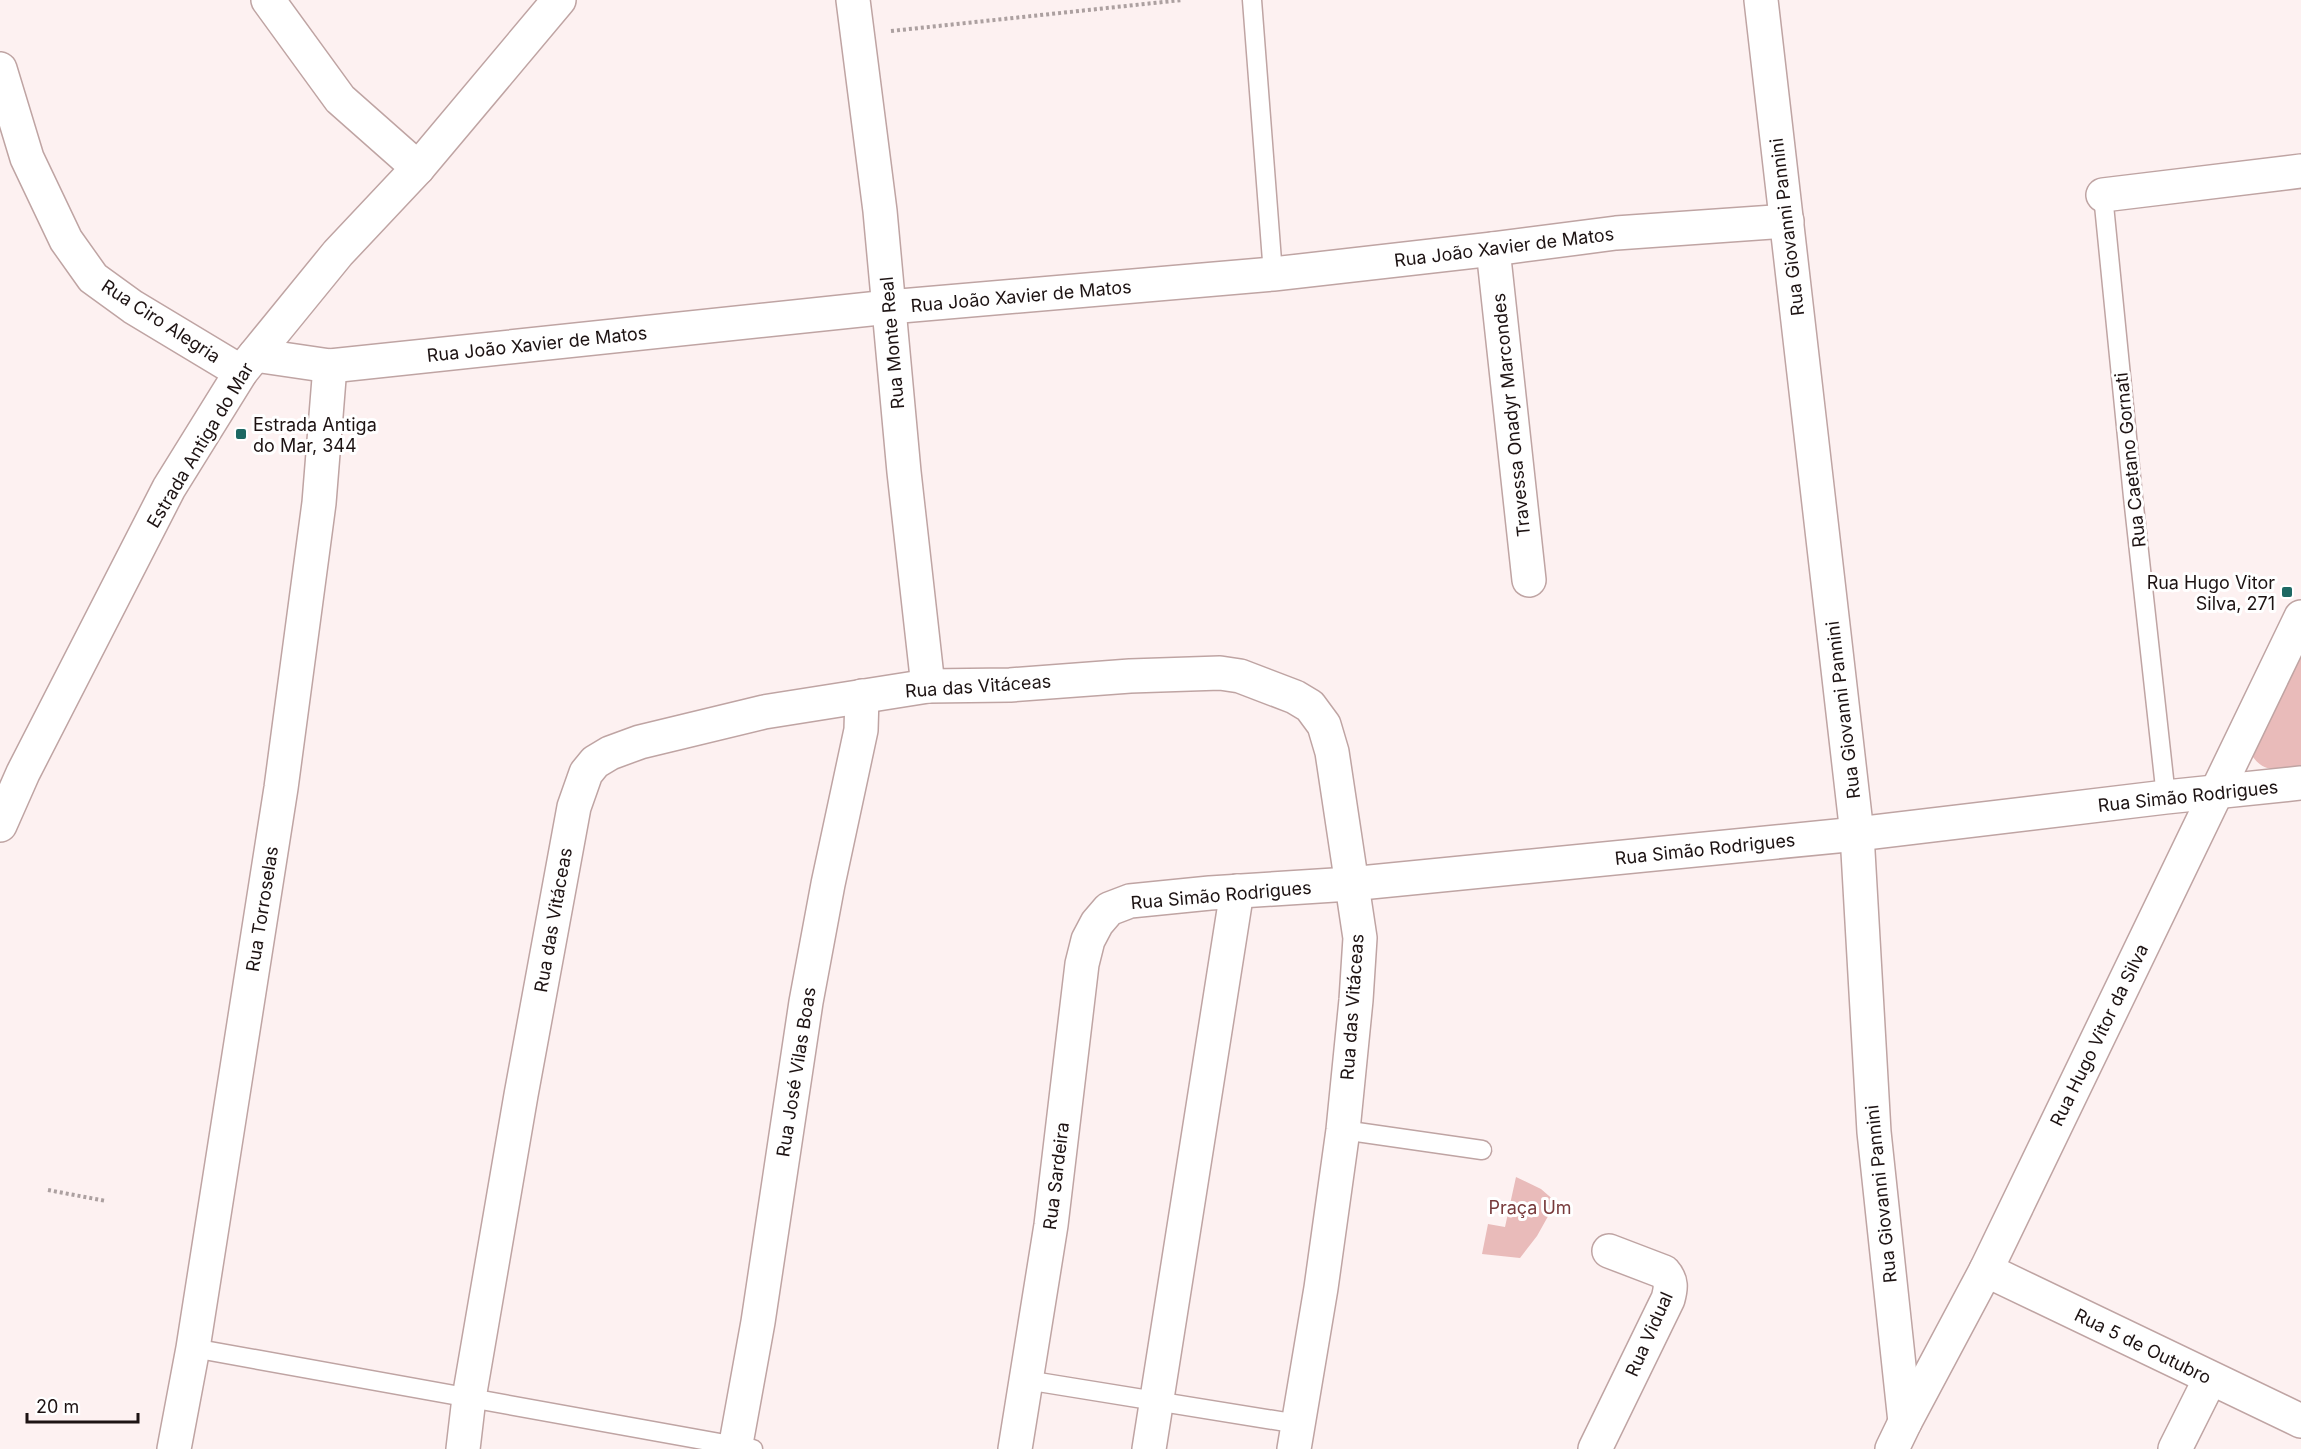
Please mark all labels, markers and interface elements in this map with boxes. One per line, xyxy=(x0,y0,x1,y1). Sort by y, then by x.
street label: Rua Giovanni Pannini xyxy=(1766,137,1808,317)
street label: Rua João Xavier de Matos xyxy=(1393,223,1615,271)
street label: Rua Ciro Alegria xyxy=(98,275,224,367)
street label: Rua Monte Real xyxy=(876,276,908,410)
street label: Rua João Xavier de Matos xyxy=(910,276,1132,316)
street label: Travessa Onadyr Marcondes xyxy=(1488,292,1534,538)
street label: Rua João Xavier de Matos xyxy=(426,322,648,366)
street label: Estrada Antiga do Mar xyxy=(142,358,258,531)
street label: Rua Caetano Gornati xyxy=(2110,371,2150,549)
place label: Estrada Antiga do Mar, 344 xyxy=(253,414,377,456)
marker: Estrada Antiga do Mar, 344 xyxy=(234,427,248,441)
place label: Rua Hugo Vitor Silva, 271 xyxy=(2147,572,2275,614)
marker: Rua Hugo Vitor Silva, 271 xyxy=(2280,585,2294,599)
street label: Rua Giovanni Pannini xyxy=(1822,620,1864,800)
street label: Rua das Vitáceas xyxy=(904,670,1052,702)
street label: Rua Simão Rodrigues xyxy=(2097,776,2279,816)
street label: Rua Simão Rodrigues xyxy=(1614,829,1796,869)
street label: Rua Torroselas xyxy=(242,845,282,973)
street label: Rua das Vitáceas xyxy=(530,846,576,994)
street label: Rua Simão Rodrigues xyxy=(1130,877,1312,913)
street label: Rua das Vitáceas xyxy=(1336,933,1368,1081)
street label: Rua Hugo Vitor da Silva xyxy=(2046,940,2152,1130)
street label: Rua José Vilas Boas xyxy=(772,986,820,1158)
street label: Rua Giovanni Pannini xyxy=(1861,1104,1901,1284)
street label: Rua Sardeira xyxy=(1039,1121,1073,1231)
park label: Praça Um xyxy=(1488,1197,1572,1218)
street label: Rua Vidual xyxy=(1621,1288,1677,1380)
street label: Rua 5 de Outubro xyxy=(2071,1304,2215,1388)
scale bar xyxy=(27,1386,138,1424)
text: 20 m xyxy=(36,1396,79,1417)

